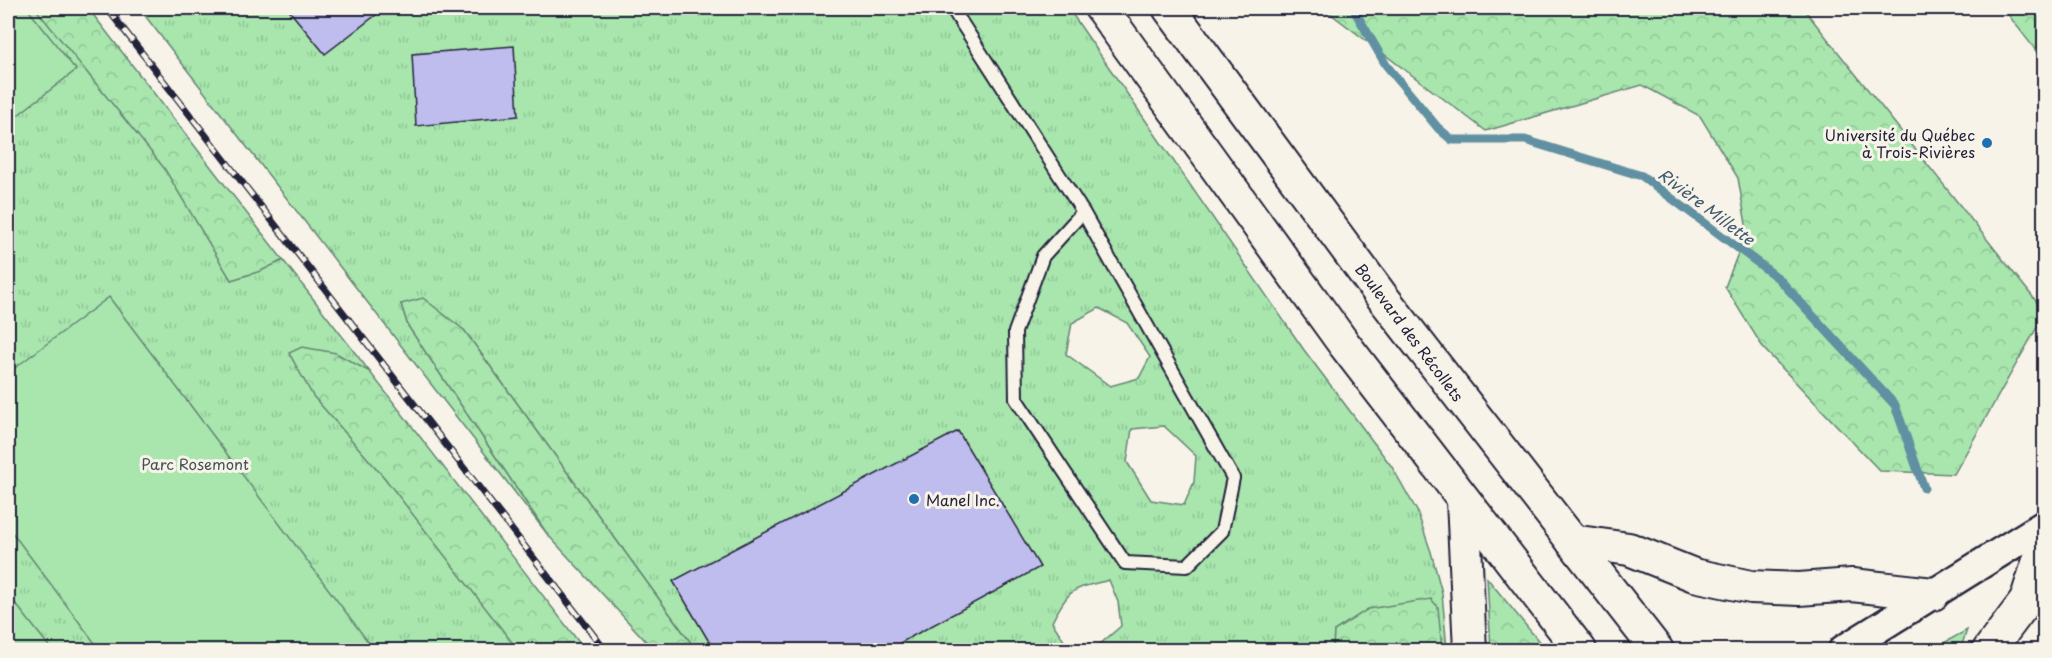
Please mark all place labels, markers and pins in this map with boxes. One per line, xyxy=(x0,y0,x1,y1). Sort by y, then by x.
place label: Université du Québec à Trois-Rivières xyxy=(1825,123,1975,163)
marker: Université du Québec à Trois-Rivières xyxy=(1980,136,1994,150)
place label: Manel Inc. xyxy=(926,488,1000,511)
marker: Manel Inc. xyxy=(907,492,921,506)

